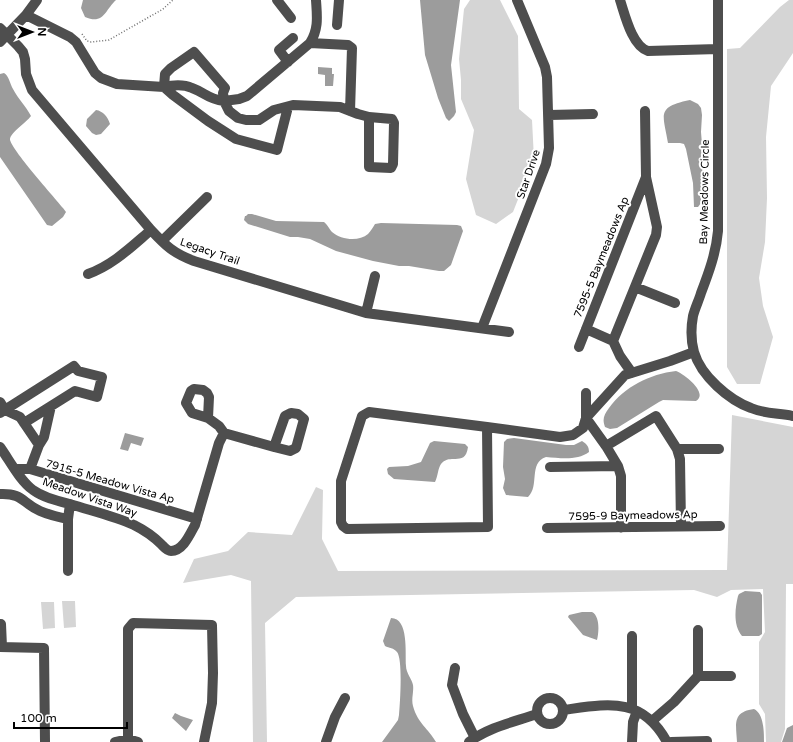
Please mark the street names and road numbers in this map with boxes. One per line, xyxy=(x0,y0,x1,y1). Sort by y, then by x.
street label: Bay Meadows Circle xyxy=(697,139,712,245)
street label: Star Drive xyxy=(514,148,543,200)
street label: 7595-5 Baymeadows Ap xyxy=(571,195,632,320)
street label: Legacy Trail xyxy=(178,235,241,268)
street label: 7915-5 Meadow Vista Ap xyxy=(44,457,176,506)
street label: Meadow Vista Way xyxy=(41,475,139,520)
street label: 7595-9 Baymeadows Ap xyxy=(568,508,698,523)

